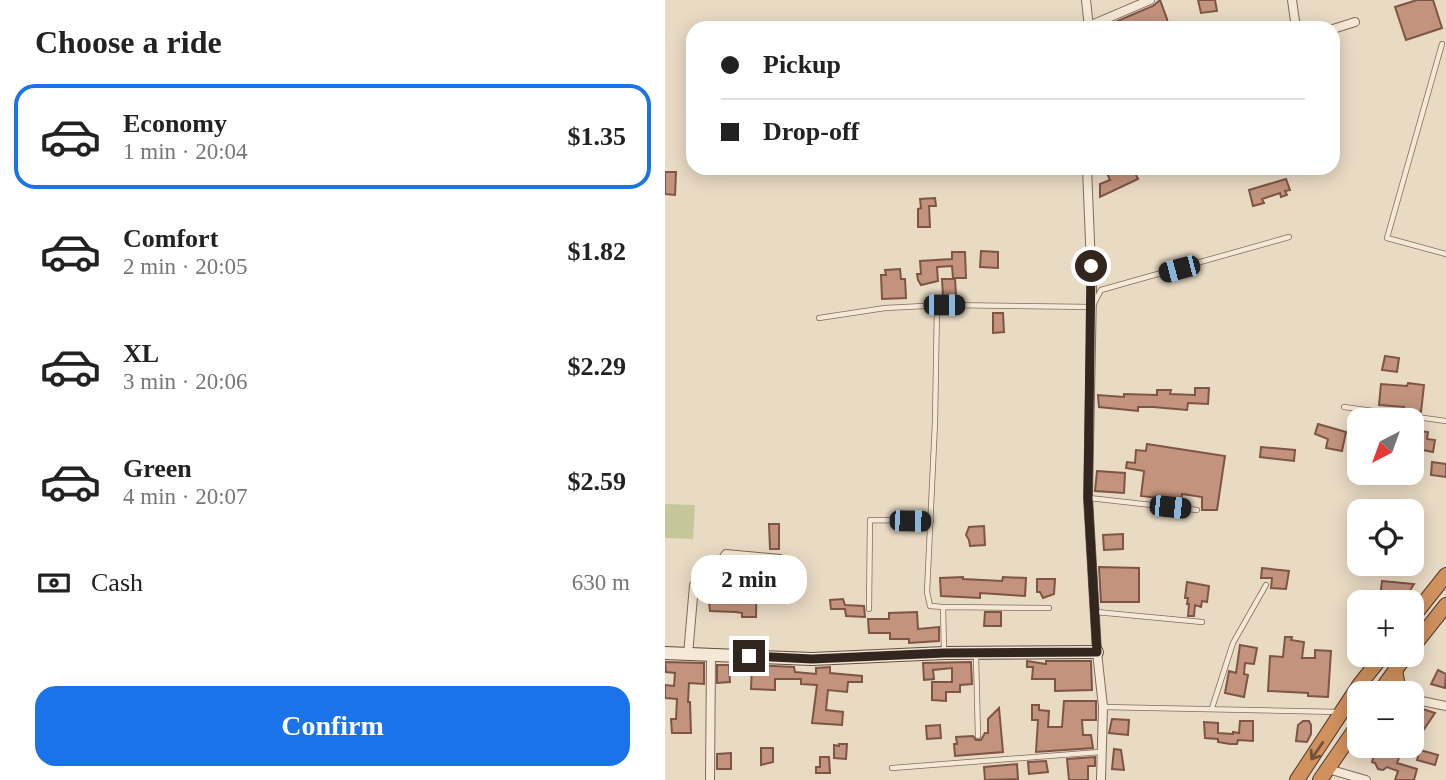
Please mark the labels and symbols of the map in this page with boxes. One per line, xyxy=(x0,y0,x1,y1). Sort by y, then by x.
route start xyxy=(1075,250,1107,282)
car xyxy=(1156,253,1203,285)
car xyxy=(924,295,966,316)
north arrow xyxy=(1347,408,1425,485)
car xyxy=(1149,494,1192,520)
car xyxy=(889,510,932,532)
callout: 2 min xyxy=(691,554,807,604)
route end xyxy=(733,640,765,672)
one-way arrow xyxy=(1310,741,1324,760)

